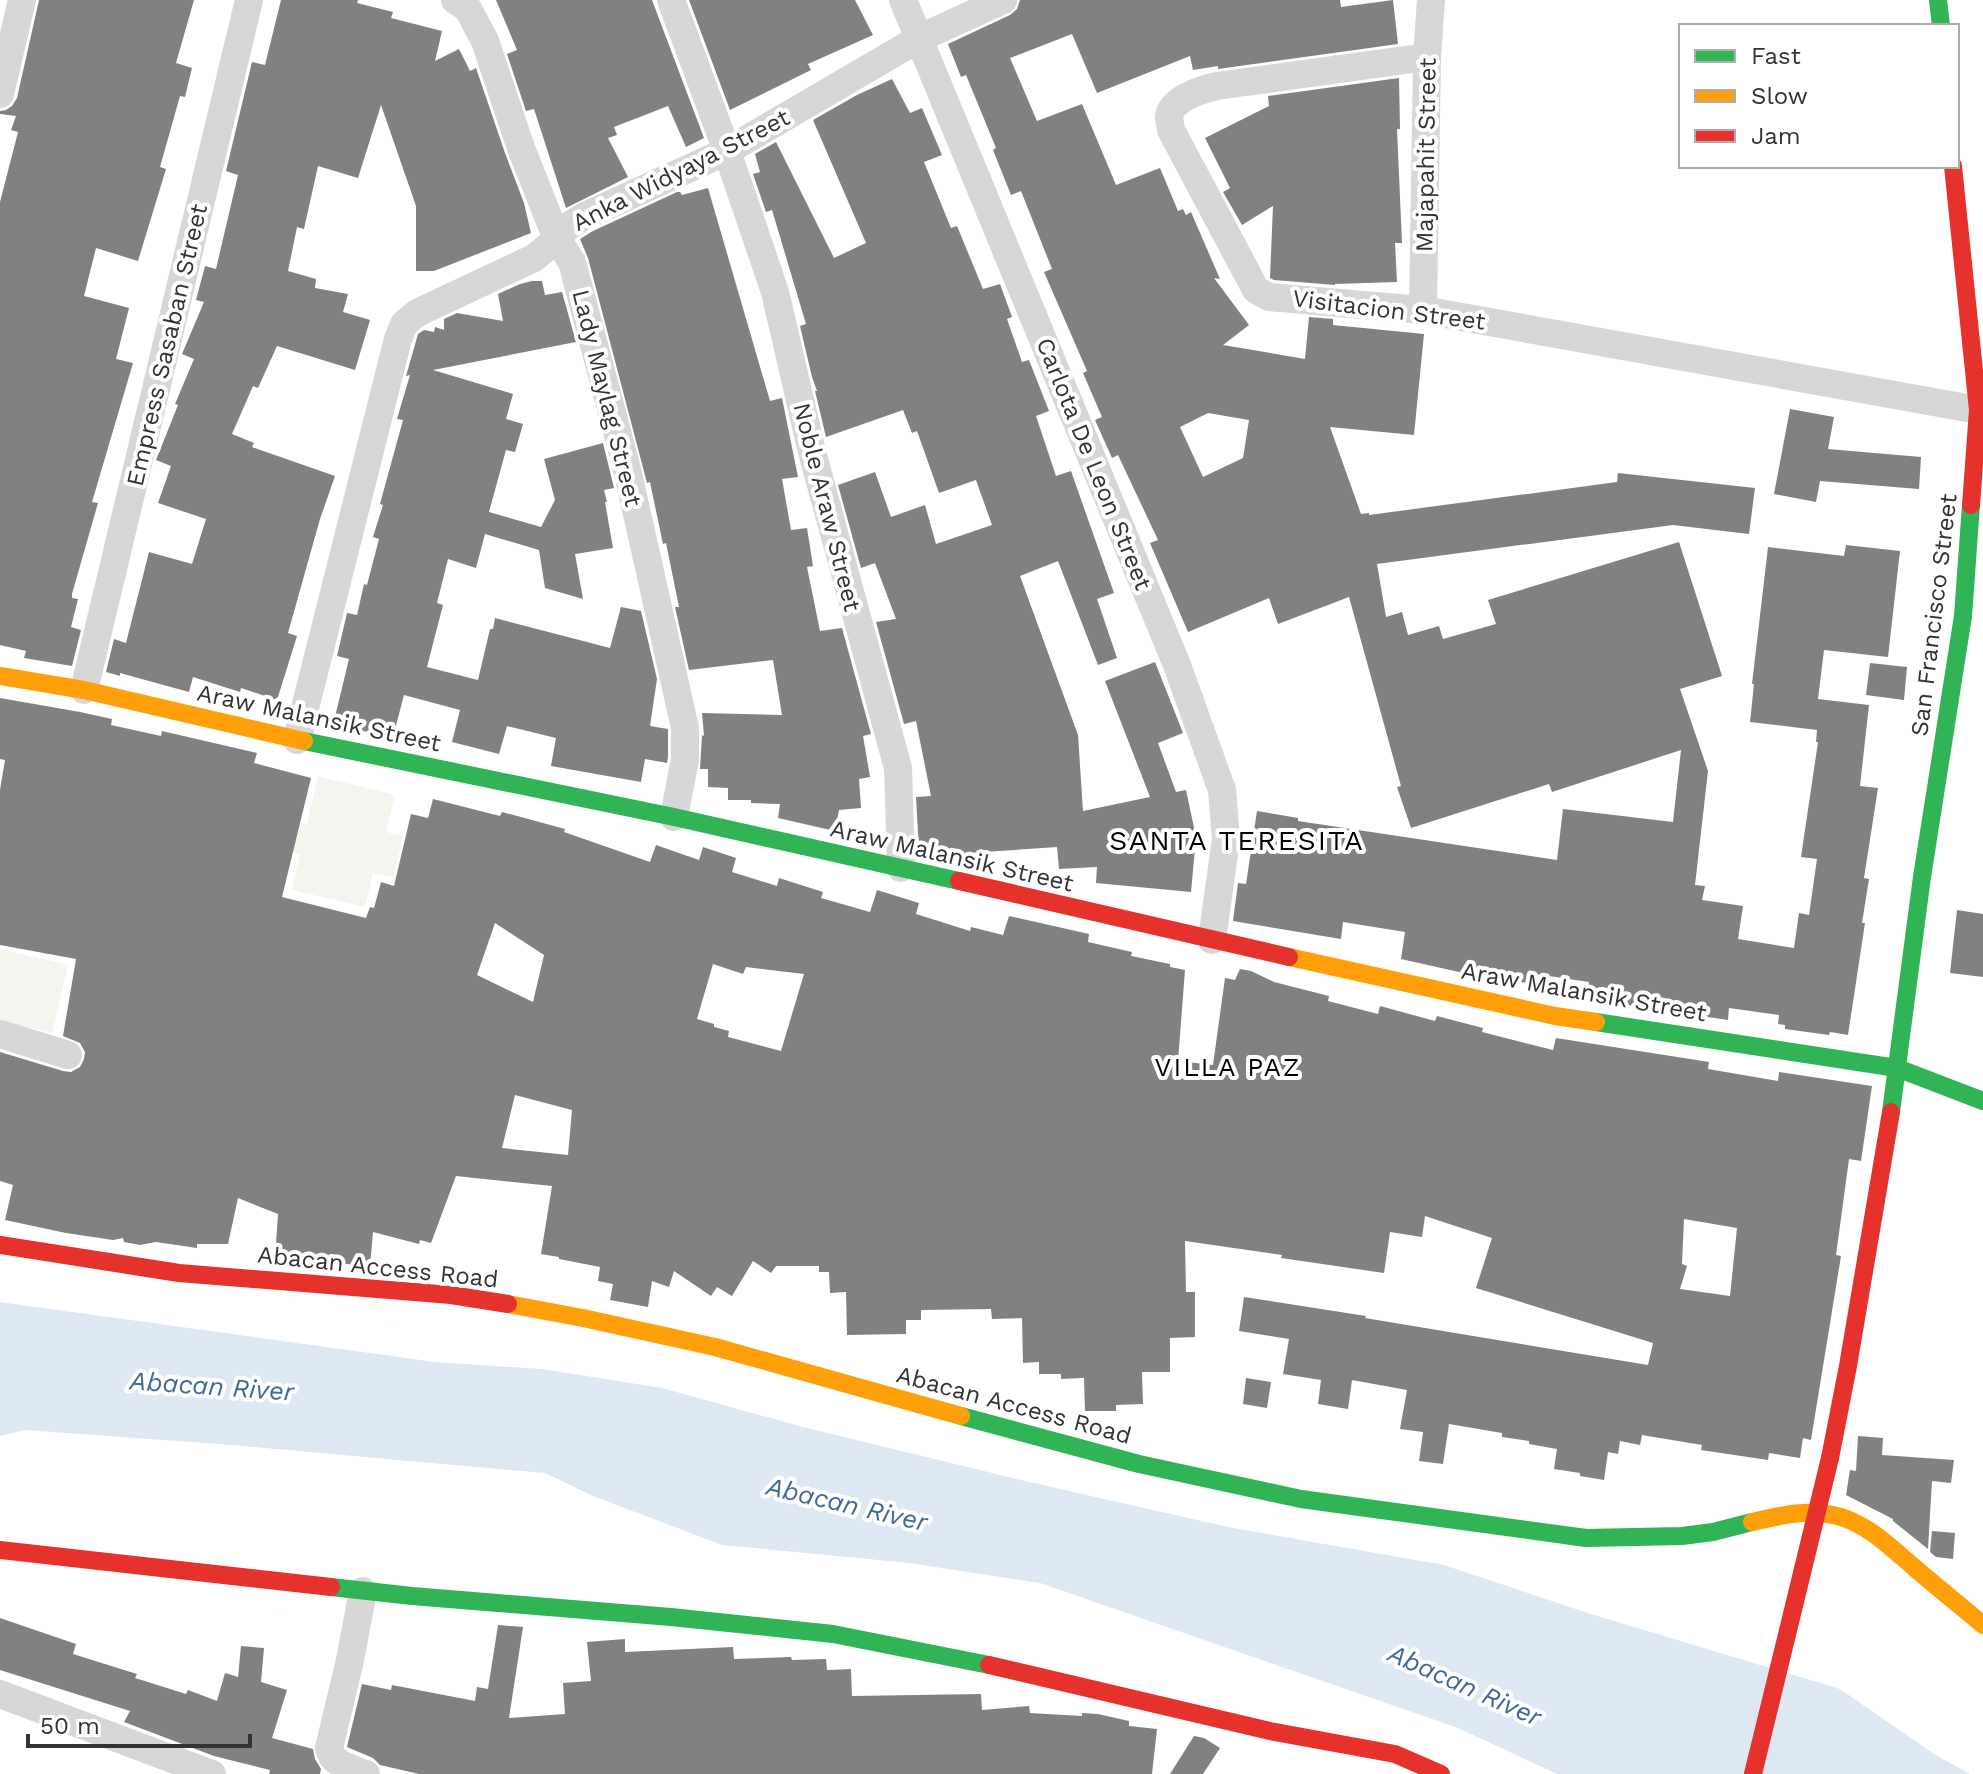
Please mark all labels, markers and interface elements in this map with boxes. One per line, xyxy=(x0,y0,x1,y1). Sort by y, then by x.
legend xyxy=(1679,24,1959,168)
text: Fast xyxy=(1751,42,1801,70)
street label: Majapahit Street xyxy=(1410,58,1442,252)
text: Slow xyxy=(1751,82,1808,110)
street label: Anka Widyaya Street xyxy=(568,103,794,237)
text: Jam xyxy=(1751,122,1801,150)
street label: Empress Sasaban Street xyxy=(121,201,213,489)
street label: Visitacion Street xyxy=(1291,284,1487,336)
street label: Lady Maylag Street xyxy=(566,287,648,509)
street label: Carlota De Leon Street xyxy=(1031,334,1157,594)
street label: Noble Araw Street xyxy=(788,400,866,614)
street label: San Francisco Street xyxy=(1905,492,1963,738)
street label: Araw Malansik Street xyxy=(195,678,443,758)
street label: Araw Malansik Street xyxy=(828,814,1076,898)
district label: SANTA TERESITA xyxy=(1109,824,1365,857)
street label: Araw Malansik Street xyxy=(1459,957,1709,1027)
district label: VILLA PAZ xyxy=(1155,1052,1301,1082)
street label: Abacan Access Road xyxy=(256,1240,500,1294)
street label: Abacan Access Road xyxy=(893,1360,1135,1450)
water label: Abacan River xyxy=(128,1365,296,1407)
water label: Abacan River xyxy=(763,1471,931,1537)
water label: Abacan River xyxy=(1383,1637,1547,1733)
scale bar xyxy=(28,1698,250,1748)
text: 50 m xyxy=(40,1712,100,1740)

